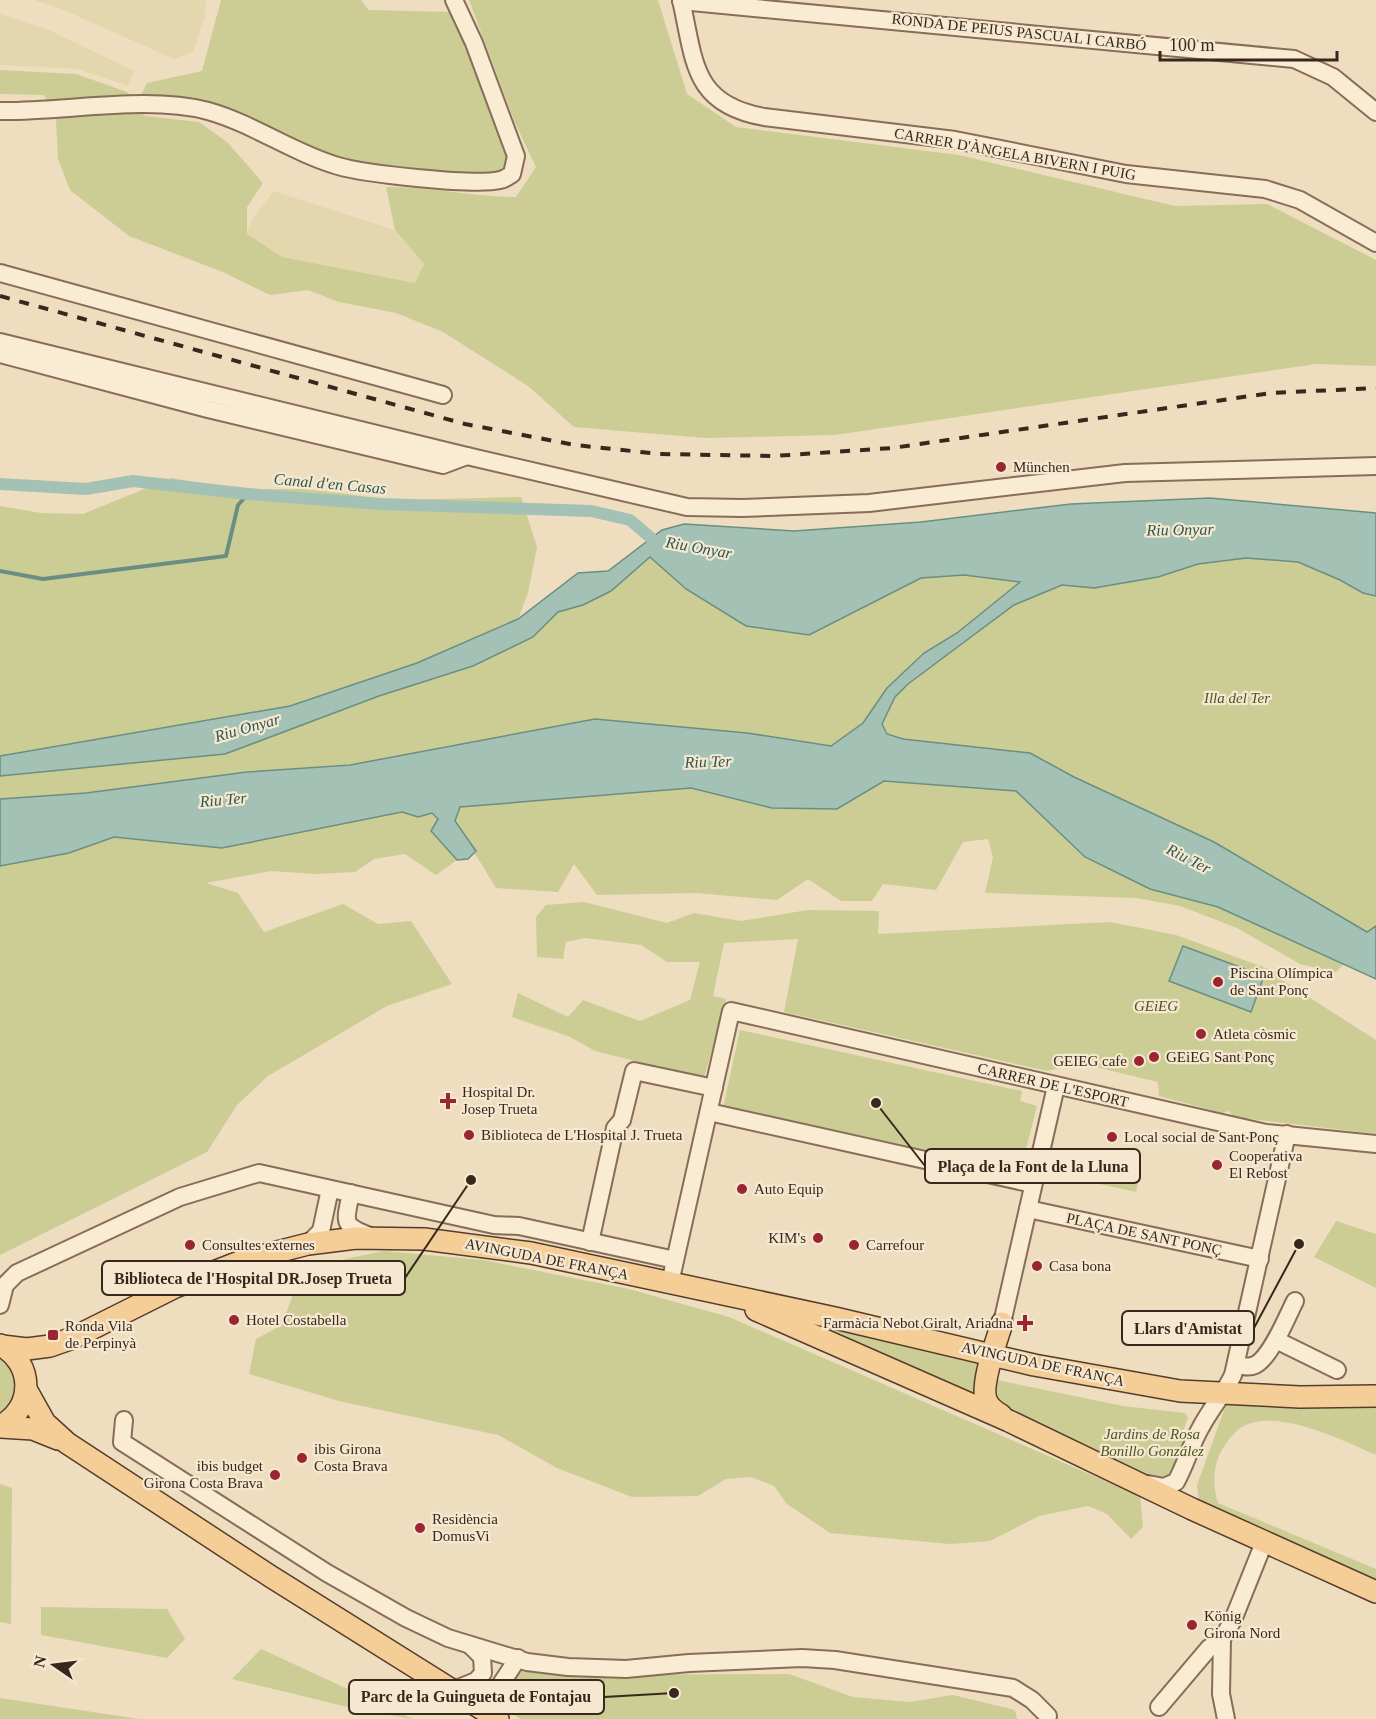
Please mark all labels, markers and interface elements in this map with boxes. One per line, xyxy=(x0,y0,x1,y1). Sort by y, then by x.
street label: RONDA DE PEIUS PASCUAL I CARBÓ xyxy=(891,11,1147,53)
scale bar xyxy=(1160,24,1337,62)
text: 100 m xyxy=(1169,35,1215,55)
street label: CARRER D'ÀNGELA BIVERN I PUIG xyxy=(893,125,1137,183)
place label: München xyxy=(1013,459,1070,475)
marker: München xyxy=(994,460,1008,474)
water label: Canal d'en Casas xyxy=(273,470,387,497)
water label: Riu Onyar xyxy=(1145,520,1214,540)
water label: Riu Onyar xyxy=(663,533,734,563)
park label: Illa del Ter xyxy=(1203,690,1270,706)
water label: Riu Onyar xyxy=(212,710,283,746)
water label: Riu Ter xyxy=(683,752,733,771)
water label: Riu Ter xyxy=(198,789,248,810)
water label: Riu Ter xyxy=(1163,840,1214,877)
place label: Piscina Olímpica de Sant Ponç xyxy=(1230,965,1333,998)
marker: Piscina Olímpica de Sant Ponç xyxy=(1211,975,1225,989)
park label: GEiEG xyxy=(1134,998,1178,1014)
place label: Atleta còsmic xyxy=(1213,1026,1296,1042)
marker: Atleta còsmic xyxy=(1194,1027,1208,1041)
place label: GEiEG Sant Ponç xyxy=(1166,1049,1275,1065)
marker: GEiEG Sant Ponç xyxy=(1147,1050,1161,1064)
place label: GEIEG cafe xyxy=(1053,1053,1127,1069)
marker: GEIEG cafe xyxy=(1132,1054,1146,1068)
street label: CARRER DE L'ESPORT xyxy=(976,1060,1130,1110)
place label: Hospital Dr. Josep Trueta xyxy=(462,1084,538,1117)
marker: Hospital Dr. Josep Trueta xyxy=(439,1092,457,1110)
place label: Biblioteca de L'Hospital J. Trueta xyxy=(481,1127,683,1143)
marker: Biblioteca de L'Hospital J. Trueta xyxy=(462,1128,476,1142)
place label: Local social de Sant Ponç xyxy=(1124,1129,1279,1145)
marker: Local social de Sant Ponç xyxy=(1105,1130,1119,1144)
place label: Cooperativa El Rebost xyxy=(1229,1148,1303,1181)
callout: Plaça de la Font de la Lluna xyxy=(925,1149,1140,1183)
text: Plaça de la Font de la Lluna xyxy=(937,1158,1129,1176)
marker: Cooperativa El Rebost xyxy=(1210,1158,1224,1172)
place label: Auto Equip xyxy=(754,1181,824,1197)
marker: Auto Equip xyxy=(735,1182,749,1196)
street label: PLAÇA DE SANT PONÇ xyxy=(1065,1210,1223,1258)
place label: KIM's xyxy=(768,1230,806,1246)
marker: KIM's xyxy=(811,1231,825,1245)
street label: AVINGUDA DE FRANÇA xyxy=(464,1235,630,1283)
place label: Consultes externes xyxy=(202,1237,315,1253)
place label: Carrefour xyxy=(866,1237,924,1253)
marker: Consultes externes xyxy=(183,1238,197,1252)
marker: Carrefour xyxy=(847,1238,861,1252)
place label: Casa bona xyxy=(1049,1258,1111,1274)
marker: Casa bona xyxy=(1030,1259,1044,1273)
callout: Biblioteca de l'Hospital DR.Josep Trueta xyxy=(102,1261,405,1295)
text: Biblioteca de l'Hospital DR.Josep Trueta xyxy=(114,1270,392,1288)
callout: Llars d'Amistat xyxy=(1122,1311,1254,1345)
place label: Hotel Costabella xyxy=(246,1312,347,1328)
marker: Hotel Costabella xyxy=(227,1313,241,1327)
place label: Farmàcia Nebot Giralt, Ariadna xyxy=(823,1315,1013,1331)
marker: Farmàcia Nebot Giralt, Ariadna xyxy=(1018,1316,1032,1330)
place label: Ronda Vila de Perpinyà xyxy=(65,1318,137,1351)
text: Llars d'Amistat xyxy=(1134,1320,1243,1337)
marker: Ronda Vila de Perpinyà xyxy=(46,1328,60,1342)
street label: AVINGUDA DE FRANÇA xyxy=(960,1339,1126,1389)
park label: Jardins de Rosa Bonillo González xyxy=(1100,1426,1204,1459)
place label: ibis Girona Costa Brava xyxy=(314,1441,388,1474)
marker: ibis Girona Costa Brava xyxy=(295,1451,309,1465)
place label: ibis budget Girona Costa Brava xyxy=(144,1458,264,1491)
marker: ibis budget Girona Costa Brava xyxy=(268,1468,282,1482)
place label: Residència DomusVi xyxy=(432,1511,498,1544)
marker: Residència DomusVi xyxy=(413,1521,427,1535)
place label: König Girona Nord xyxy=(1204,1608,1281,1641)
marker: König Girona Nord xyxy=(1185,1618,1199,1632)
north arrow xyxy=(24,1635,84,1695)
text: N xyxy=(30,1653,50,1669)
callout: Parc de la Guingueta de Fontajau xyxy=(349,1680,604,1714)
text: Parc de la Guingueta de Fontajau xyxy=(361,1688,591,1706)

